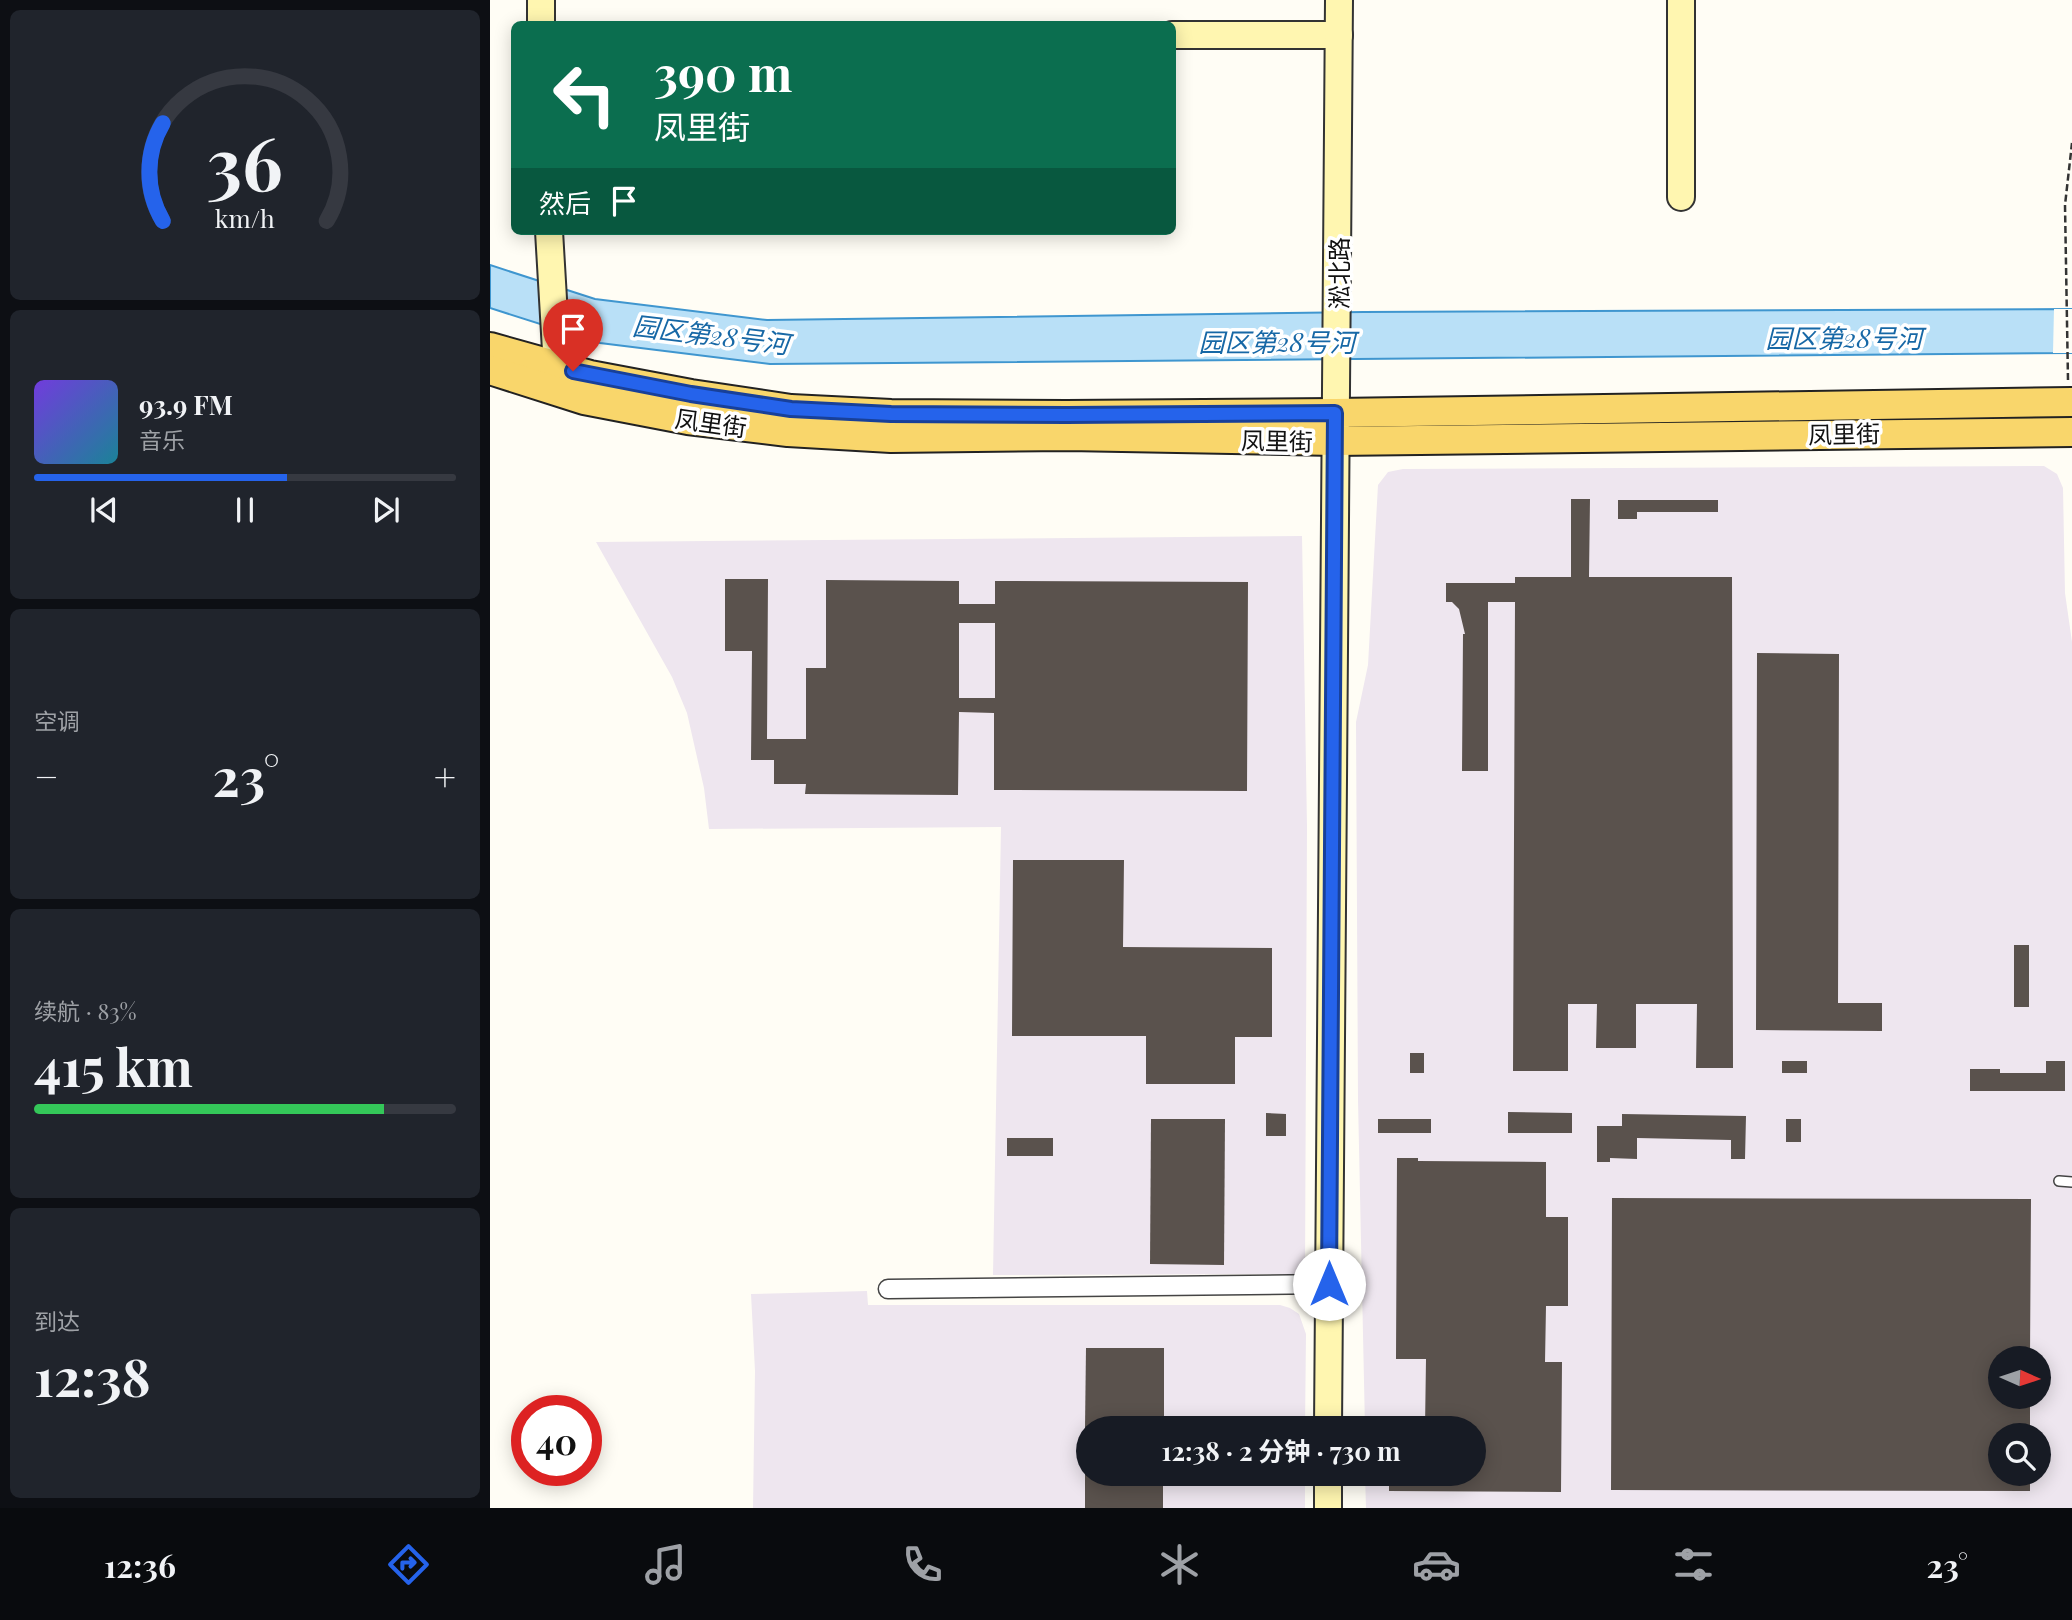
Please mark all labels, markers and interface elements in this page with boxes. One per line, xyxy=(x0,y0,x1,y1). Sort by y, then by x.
text: 390 m xyxy=(654,39,792,104)
icon: left xyxy=(539,49,630,140)
text: 凤里街 xyxy=(654,104,750,147)
text: 36 xyxy=(207,112,283,209)
icon: arrive xyxy=(605,182,643,220)
text: 然后 xyxy=(539,185,591,220)
text: km/h xyxy=(215,201,275,234)
street label: 淞北路 xyxy=(1322,237,1354,309)
pin xyxy=(543,299,603,371)
water label: 园区第28号河 xyxy=(631,307,796,362)
icon: arrive xyxy=(554,310,592,348)
water label: 园区第28号河 xyxy=(1765,320,1928,355)
water label: 园区第28号河 xyxy=(1198,324,1361,359)
text: 93.9 FM xyxy=(139,387,233,422)
street label: 凤里街 xyxy=(673,401,749,443)
street label: 凤里街 xyxy=(1808,416,1880,450)
street label: 凤里街 xyxy=(1241,423,1313,457)
text: 音乐 xyxy=(139,424,185,455)
icon: previous xyxy=(85,491,123,529)
icon: pause xyxy=(226,491,264,529)
icon: next xyxy=(367,491,405,529)
text: 空调 xyxy=(34,705,80,736)
text: 23° xyxy=(213,741,280,810)
text: − xyxy=(34,750,59,801)
text: + xyxy=(434,750,456,801)
text: 续航 · 83% xyxy=(34,995,137,1026)
text: 415 km xyxy=(34,1031,193,1100)
position arrow xyxy=(1292,1247,1366,1321)
text: 到达 xyxy=(34,1305,80,1336)
text: 12:38 xyxy=(34,1341,151,1410)
north arrow xyxy=(1988,1346,2051,1409)
map controls xyxy=(1988,1346,2051,1486)
speed limit sign: 40 xyxy=(511,1395,602,1486)
button: search xyxy=(1988,1423,2051,1486)
text: 12:38 · 2 分钟 · 730 m xyxy=(1161,1433,1401,1468)
icon: directions xyxy=(384,1540,433,1589)
icon: music xyxy=(641,1540,690,1589)
icon: phone xyxy=(898,1540,947,1589)
icon: climate xyxy=(1155,1540,1204,1589)
icon: car xyxy=(1412,1540,1461,1589)
icon: filters xyxy=(1669,1540,1718,1589)
text: 12:36 xyxy=(104,1543,176,1586)
text: 23° xyxy=(1927,1543,1968,1586)

